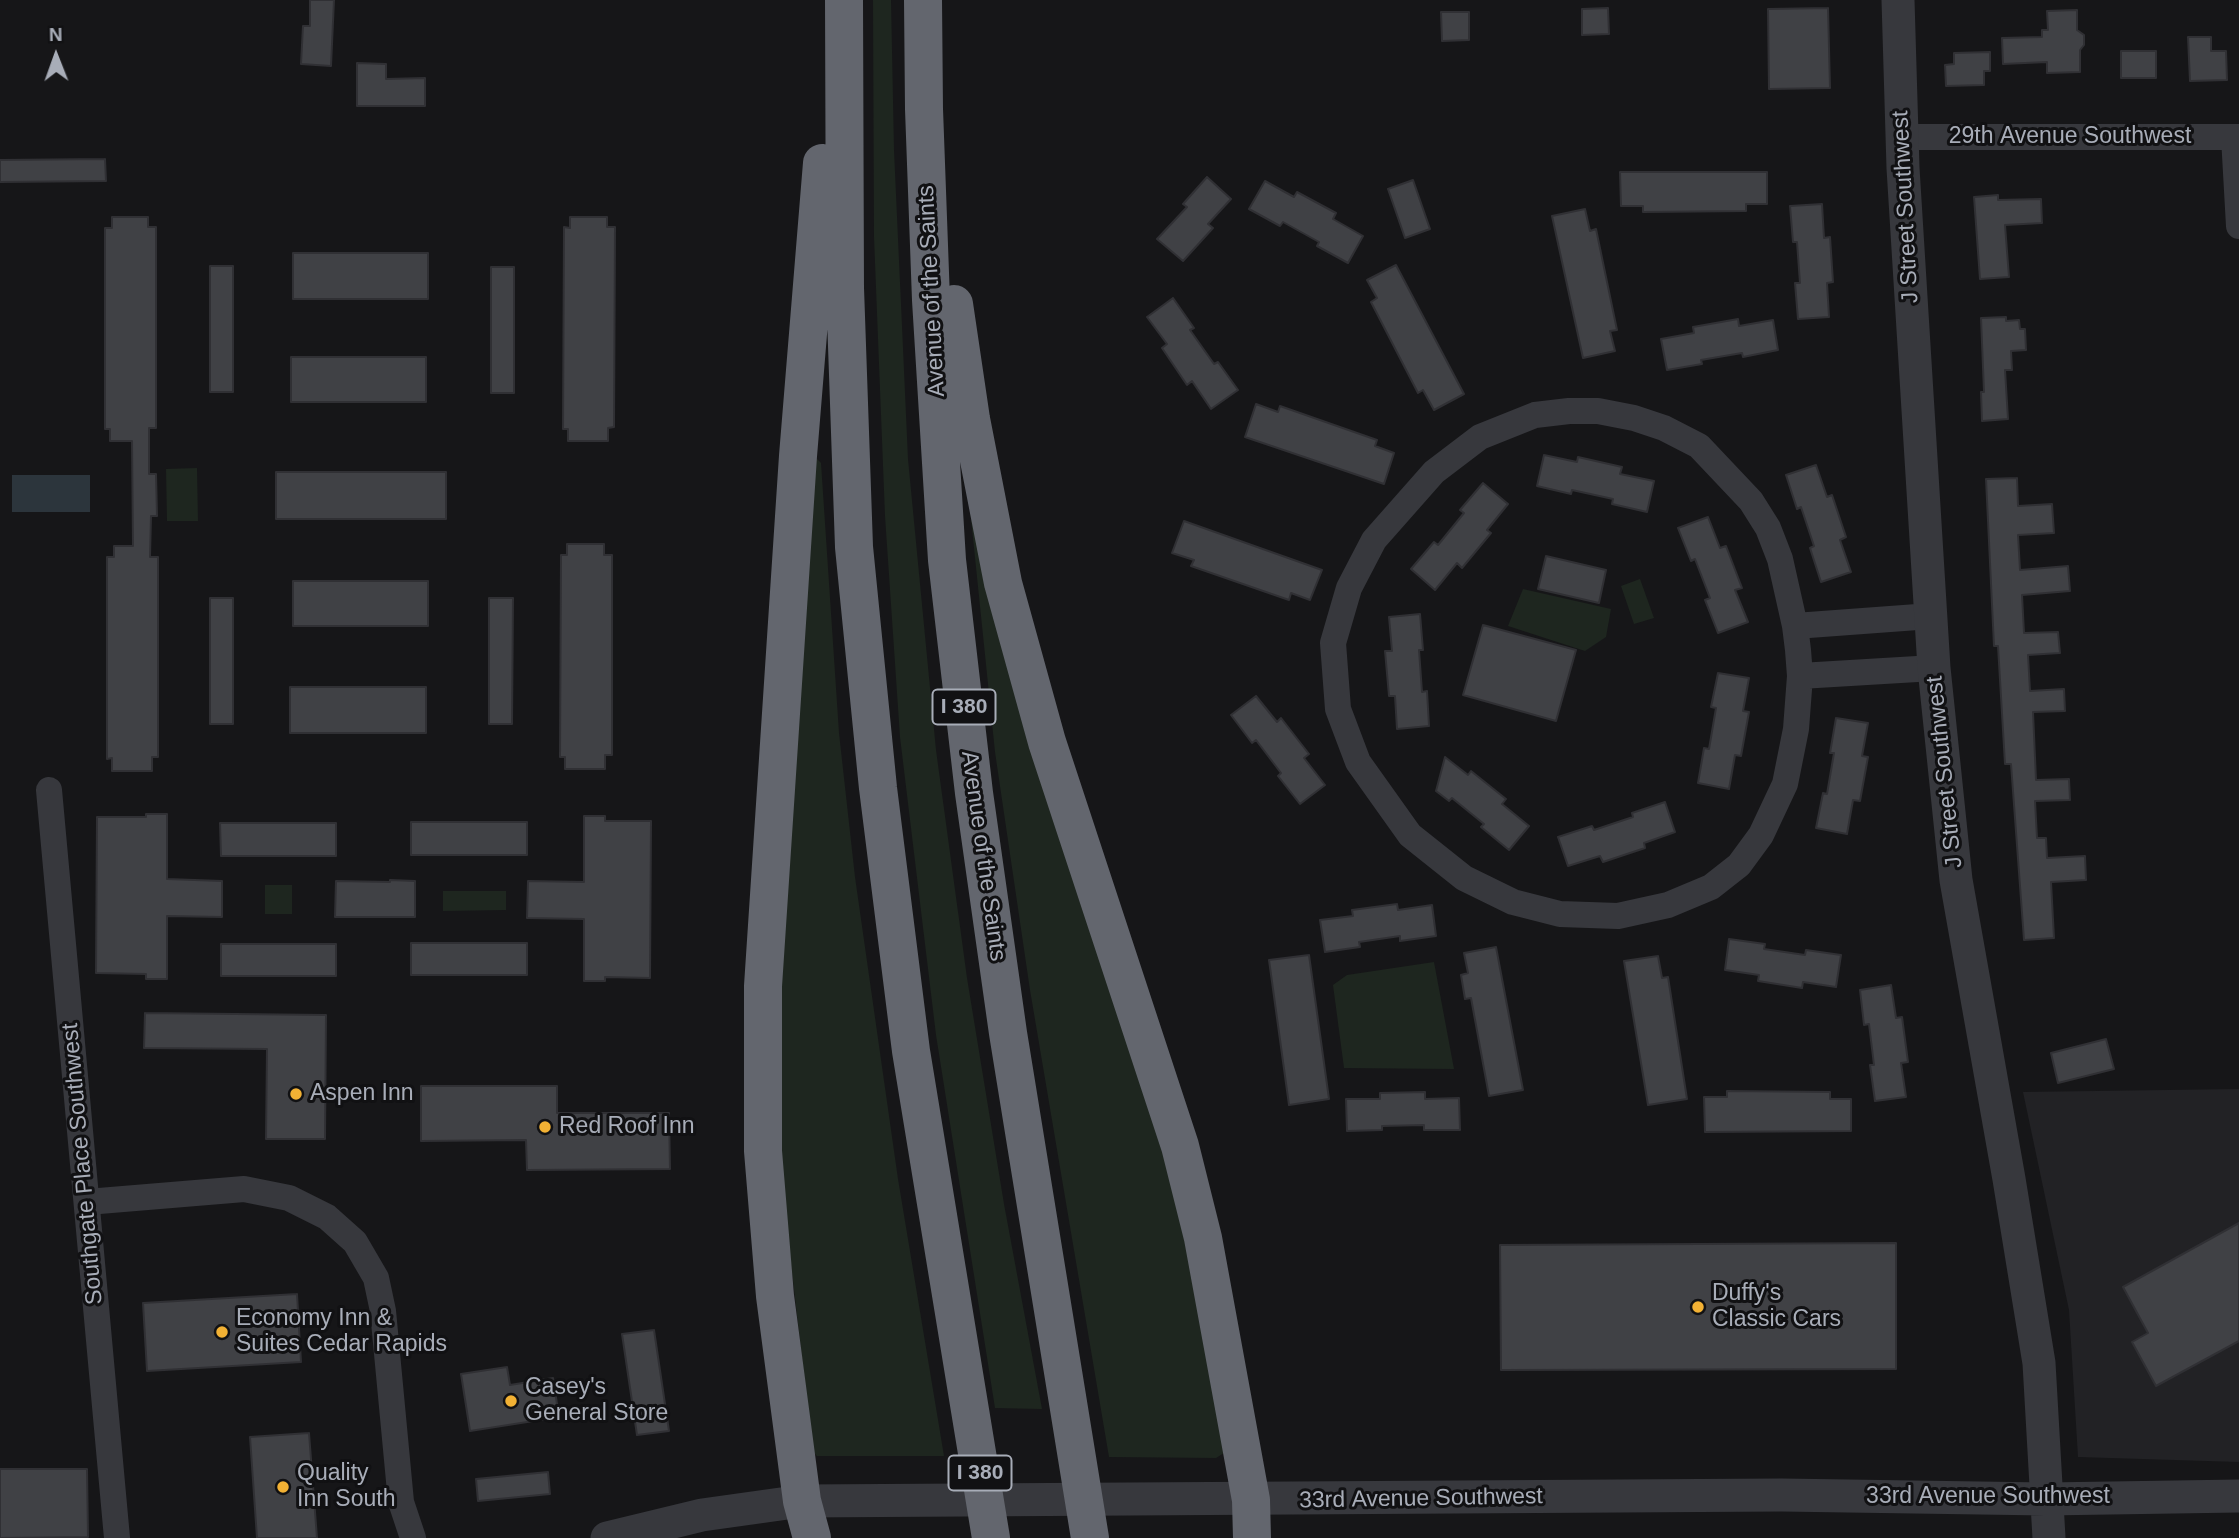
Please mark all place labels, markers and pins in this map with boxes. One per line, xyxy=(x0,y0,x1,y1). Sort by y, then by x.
place label: Aspen Inn xyxy=(310,1080,414,1108)
marker: Aspen Inn xyxy=(288,1086,304,1102)
place label: Red Roof Inn xyxy=(559,1113,695,1141)
marker: Red Roof Inn xyxy=(537,1119,553,1135)
place label: Duffy's Classic Cars xyxy=(1712,1280,1841,1334)
marker: Duffy's Classic Cars xyxy=(1690,1299,1706,1315)
place label: Economy Inn & Suites Cedar Rapids xyxy=(236,1305,447,1359)
marker: Economy Inn & Suites Cedar Rapids xyxy=(214,1324,230,1340)
place label: Casey's General Store xyxy=(525,1374,668,1428)
marker: Casey's General Store xyxy=(503,1393,519,1409)
place label: Quality Inn South xyxy=(297,1460,395,1514)
marker: Quality Inn South xyxy=(275,1479,291,1495)

